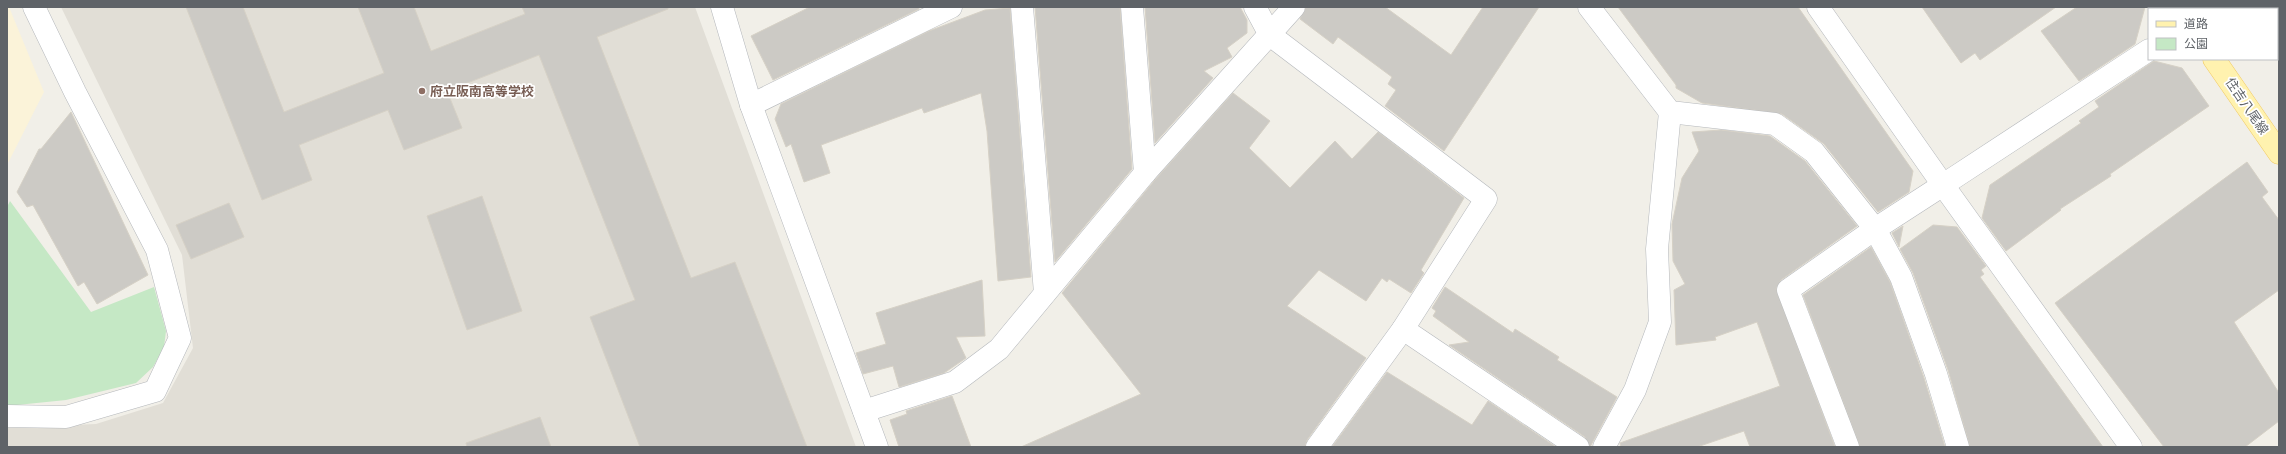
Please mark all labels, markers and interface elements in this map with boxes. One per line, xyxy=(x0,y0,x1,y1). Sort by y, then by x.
legend xyxy=(2148,8,2278,60)
text: 道路 xyxy=(2184,16,2208,31)
text: 公園 xyxy=(2184,36,2208,51)
street label: 住吉八尾線 xyxy=(2222,74,2272,138)
place label: 府立阪南高等学校 xyxy=(430,83,534,100)
marker: 府立阪南高等学校 xyxy=(417,86,427,96)

